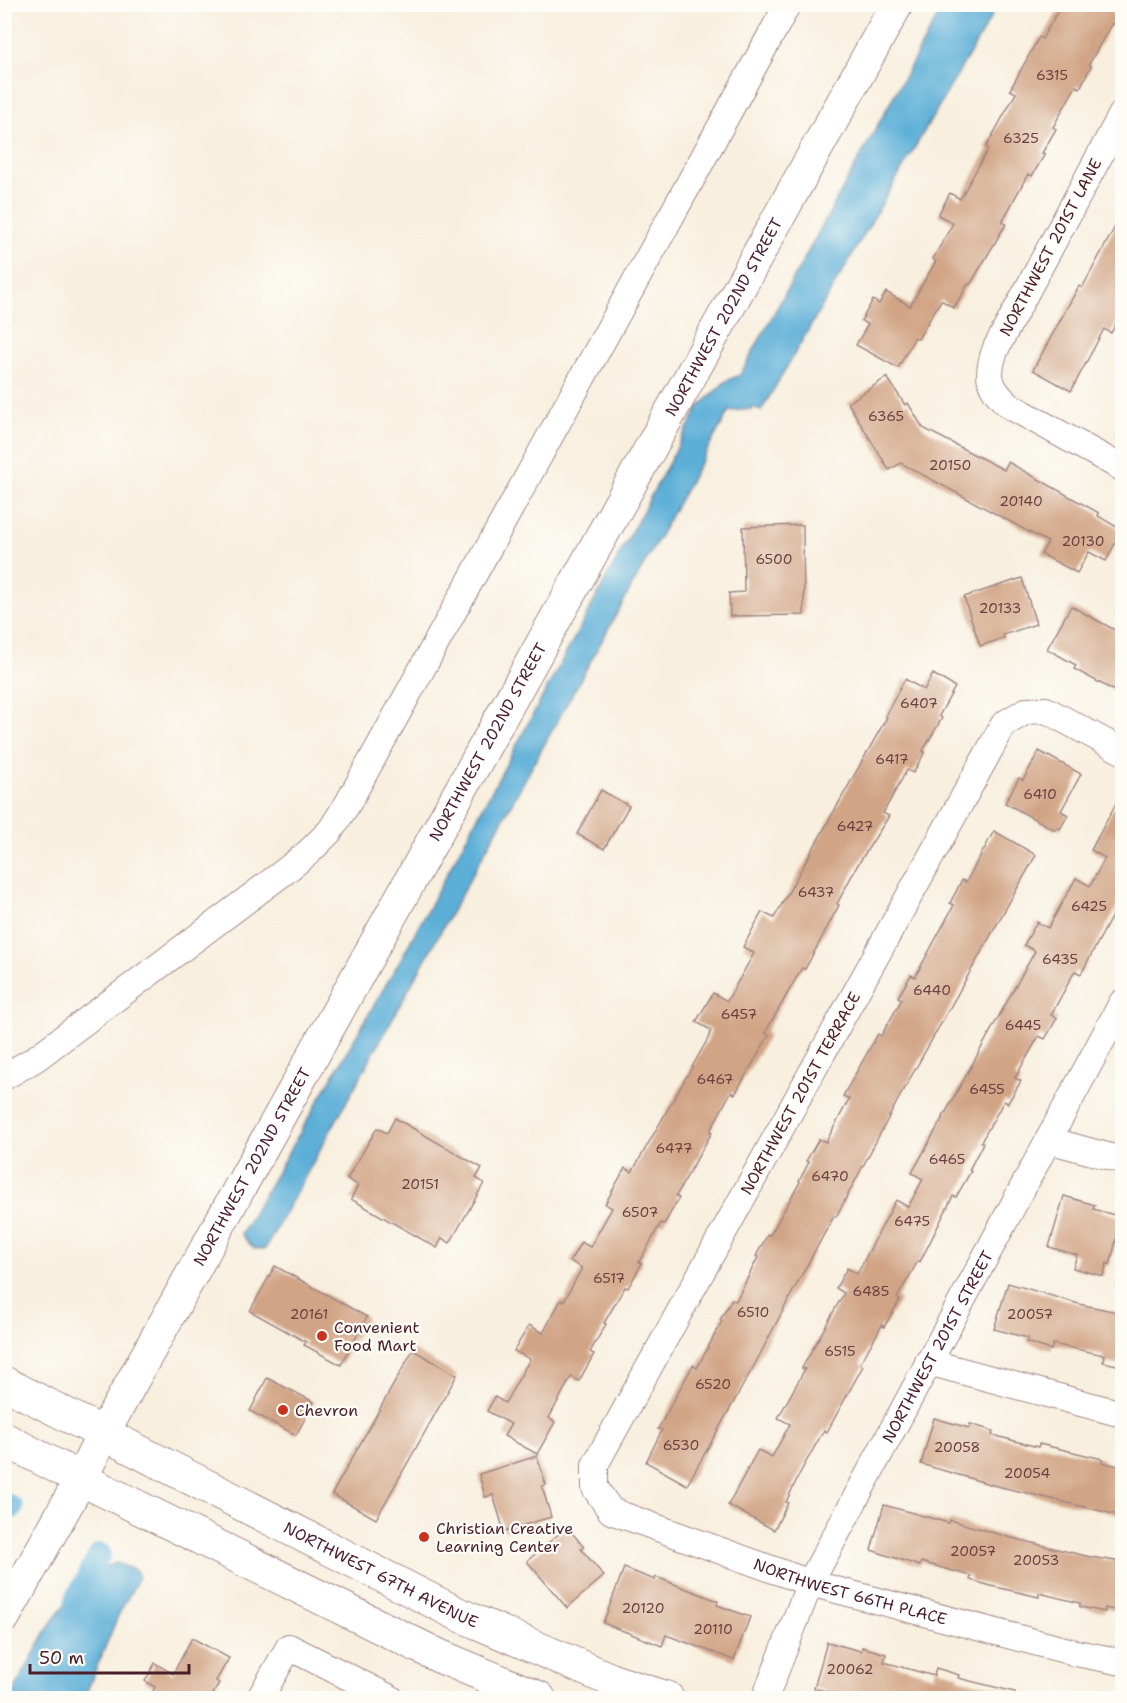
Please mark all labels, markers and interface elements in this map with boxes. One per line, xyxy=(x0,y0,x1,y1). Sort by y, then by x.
house number: 6315 xyxy=(1036,66,1068,84)
house number: 6325 xyxy=(1003,129,1039,147)
street label: NORTHWEST 201ST LANE xyxy=(995,155,1106,340)
street label: NORTHWEST 202ND STREET xyxy=(660,214,787,420)
house number: 6365 xyxy=(868,407,904,425)
house number: 20150 xyxy=(929,456,971,474)
house number: 20140 xyxy=(999,492,1043,510)
house number: 20130 xyxy=(1061,532,1105,550)
house number: 6500 xyxy=(755,550,793,568)
house number: 20133 xyxy=(979,599,1021,617)
street label: NORTHWEST 202ND STREET xyxy=(424,639,551,845)
house number: 6407 xyxy=(900,694,938,712)
house number: 6417 xyxy=(875,750,909,768)
house number: 6410 xyxy=(1023,785,1057,803)
house number: 6427 xyxy=(837,817,873,835)
house number: 6437 xyxy=(798,883,834,901)
house number: 6425 xyxy=(1071,897,1107,915)
house number: 6435 xyxy=(1042,950,1078,968)
house number: 6440 xyxy=(913,981,951,999)
street label: NORTHWEST 201ST TERRACE xyxy=(736,988,865,1198)
house number: 6457 xyxy=(721,1005,757,1023)
house number: 6445 xyxy=(1005,1016,1041,1034)
street label: NORTHWEST 202ND STREET xyxy=(188,1064,315,1270)
house number: 6467 xyxy=(697,1070,733,1088)
house number: 6455 xyxy=(969,1080,1005,1098)
house number: 6477 xyxy=(656,1139,692,1157)
house number: 6465 xyxy=(929,1150,965,1168)
house number: 6470 xyxy=(811,1167,849,1185)
house number: 20151 xyxy=(401,1175,439,1193)
house number: 6507 xyxy=(622,1203,658,1221)
house number: 6475 xyxy=(894,1212,930,1230)
street label: NORTHWEST 201ST STREET xyxy=(877,1247,998,1447)
house number: 6517 xyxy=(593,1269,625,1287)
house number: 6485 xyxy=(853,1282,889,1300)
house number: 6510 xyxy=(737,1303,769,1321)
house number: 20161 xyxy=(290,1305,328,1323)
house number: 20057 xyxy=(1007,1305,1053,1323)
place label: Convenient Food Mart xyxy=(334,1317,419,1356)
marker: Convenient Food Mart xyxy=(315,1329,329,1343)
house number: 6515 xyxy=(824,1342,856,1360)
house number: 6520 xyxy=(695,1375,731,1393)
place label: Chevron xyxy=(295,1400,358,1421)
marker: Chevron xyxy=(276,1403,290,1417)
house number: 6530 xyxy=(663,1436,699,1454)
house number: 20058 xyxy=(934,1438,980,1456)
house number: 20054 xyxy=(1004,1464,1051,1482)
street label: NORTHWEST 67TH AVENUE xyxy=(280,1517,481,1632)
place label: Christian Creative Learning Center xyxy=(436,1518,573,1557)
marker: Christian Creative Learning Center xyxy=(417,1530,431,1544)
house number: 20057 xyxy=(950,1542,996,1560)
house number: 20053 xyxy=(1013,1551,1059,1569)
street label: NORTHWEST 66TH PLACE xyxy=(751,1553,949,1630)
house number: 20120 xyxy=(622,1599,665,1617)
house number: 20110 xyxy=(693,1620,733,1638)
scale bar xyxy=(30,1637,189,1675)
text: 50 m xyxy=(39,1646,84,1670)
house number: 20062 xyxy=(826,1660,874,1678)

